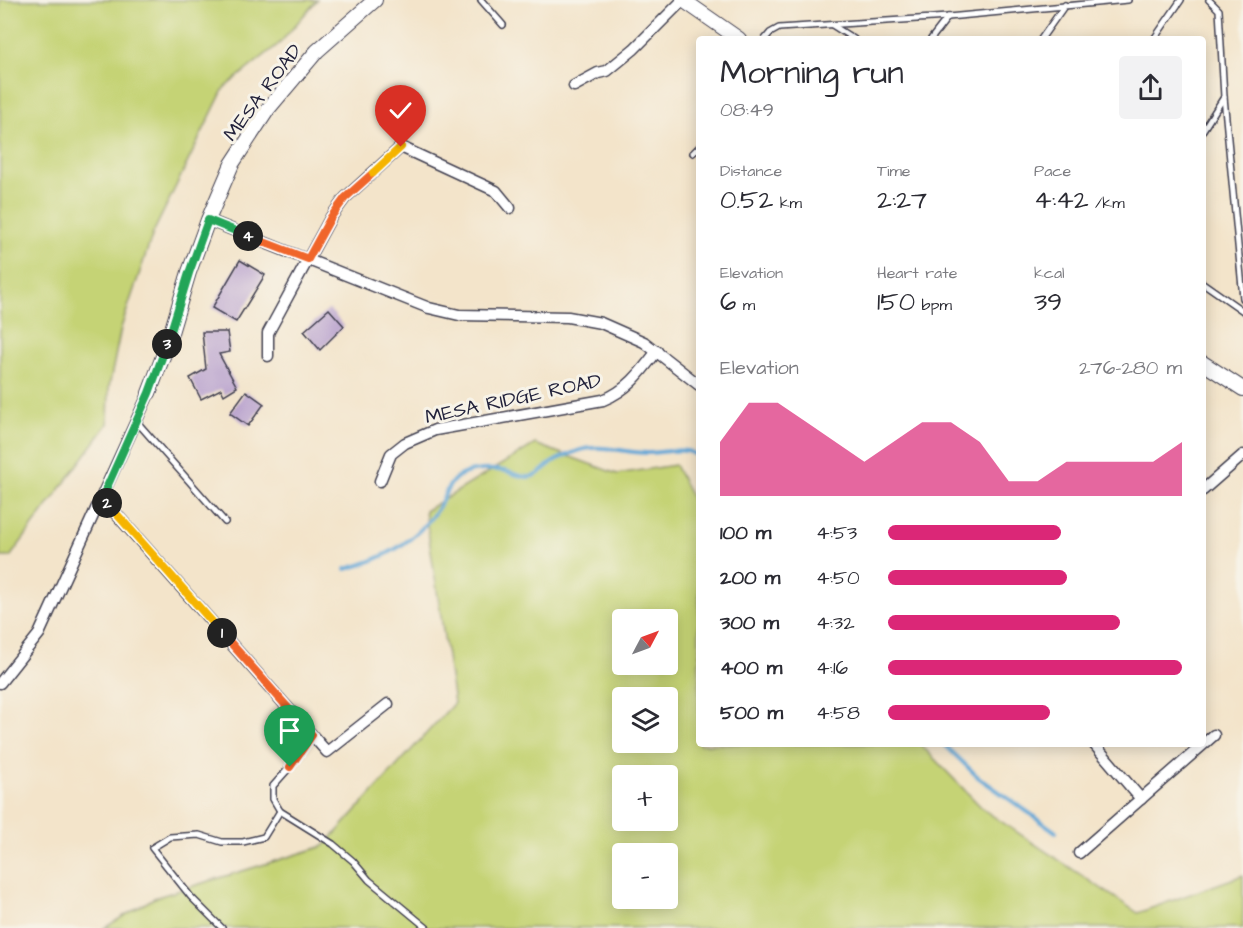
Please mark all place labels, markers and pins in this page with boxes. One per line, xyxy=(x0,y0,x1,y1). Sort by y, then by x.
pin xyxy=(375,85,426,147)
pin: 4 xyxy=(233,221,263,251)
pin: 3 xyxy=(152,329,182,359)
pin: 2 xyxy=(92,488,122,518)
pin: 1 xyxy=(207,618,237,648)
pin xyxy=(264,705,315,767)

